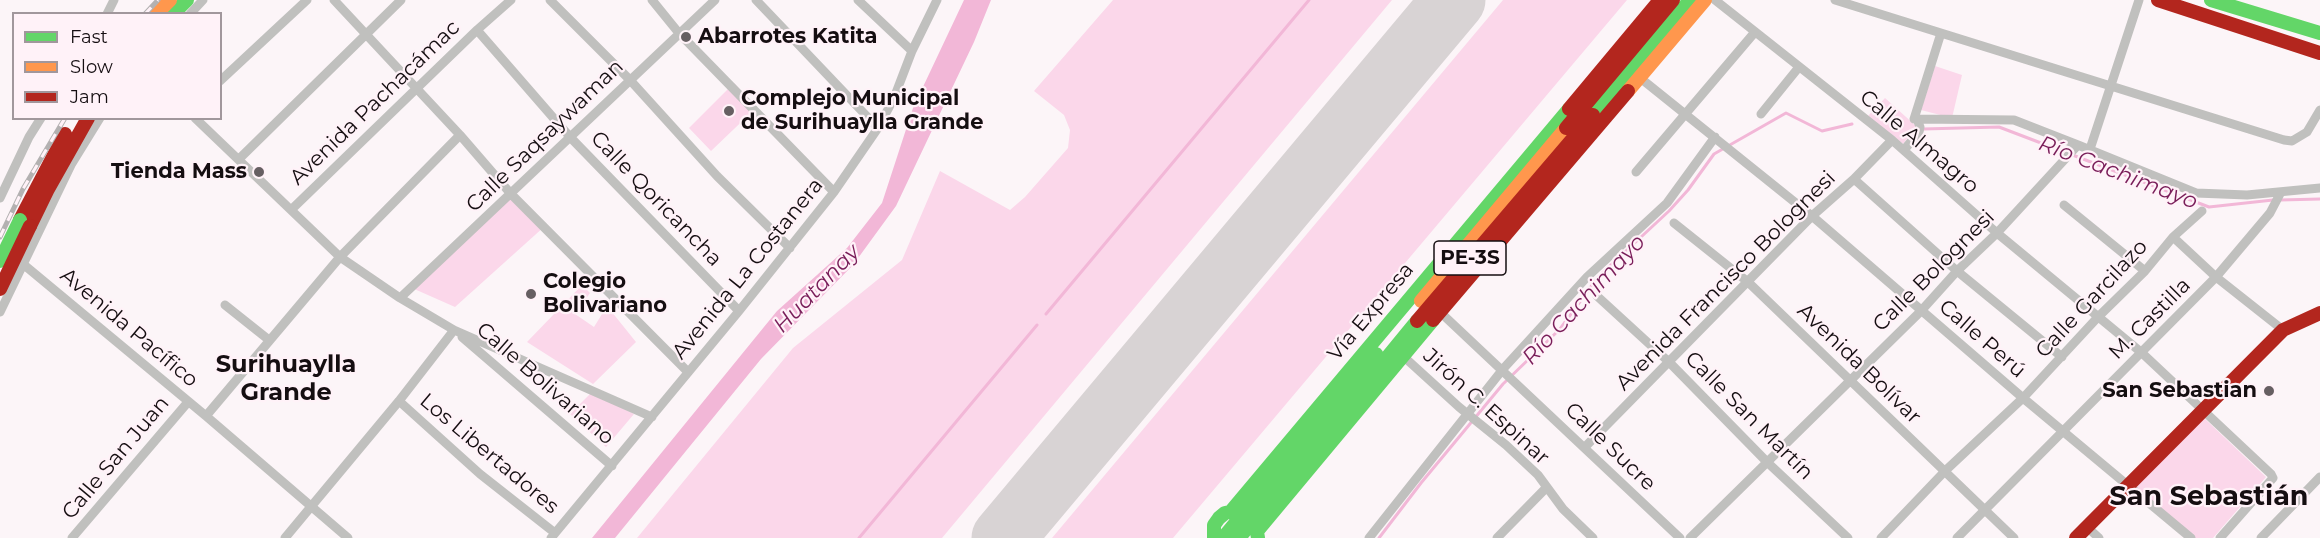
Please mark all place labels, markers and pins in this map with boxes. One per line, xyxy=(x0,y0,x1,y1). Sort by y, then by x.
place label: Abarrotes Katita xyxy=(698,24,877,50)
marker: Abarrotes Katita xyxy=(679,30,693,44)
place label: Complejo Municipal de Surihuaylla Grande xyxy=(741,86,983,136)
marker: Complejo Municipal de Surihuaylla Grande xyxy=(722,104,736,118)
place label: Tienda Mass xyxy=(111,159,247,185)
marker: Tienda Mass xyxy=(252,165,266,179)
place label: Colegio Bolivariano xyxy=(543,269,667,319)
marker: Colegio Bolivariano xyxy=(524,287,538,301)
place label: San Sebastian xyxy=(2102,378,2257,404)
marker: San Sebastian xyxy=(2262,384,2276,398)

